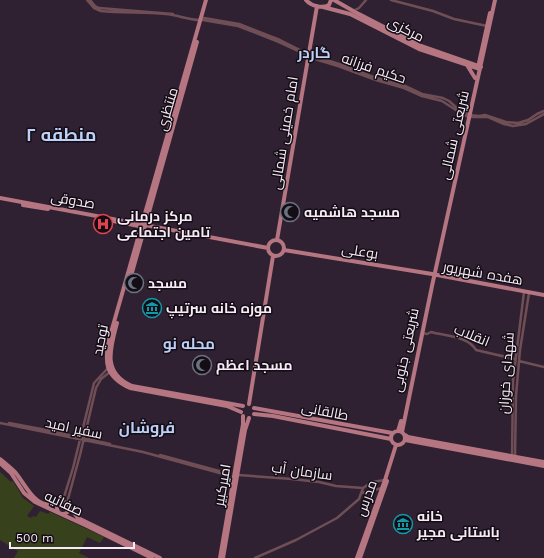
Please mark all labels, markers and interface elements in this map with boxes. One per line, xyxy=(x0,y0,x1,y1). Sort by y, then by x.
street label: مرکزی xyxy=(385,13,427,45)
district label: گاردر xyxy=(296,44,331,62)
street label: حکیم فرزانه xyxy=(339,50,408,88)
street label: امام خمینی شمالی xyxy=(267,75,303,191)
street label: منتظری xyxy=(153,85,181,133)
street label: شریعتی شمالی xyxy=(436,89,472,181)
district label: منطقه ۲ xyxy=(26,124,96,145)
street label: صدوقی xyxy=(50,188,96,212)
mosque icon: مسجد هاشمیه xyxy=(279,201,301,223)
place label: مسجد هاشمیه xyxy=(304,204,400,220)
place label: مرکز درمانی تامین اجتماعی xyxy=(117,208,211,241)
hospital icon: مرکز درمانی تامین اجتماعی xyxy=(92,213,114,235)
street label: بوعلی xyxy=(341,240,379,262)
street label: هفده شهریور xyxy=(441,258,524,288)
mosque icon: مسجد xyxy=(123,272,145,294)
place label: مسجد xyxy=(148,275,187,291)
museum icon: موزه خانه سرتیپ xyxy=(141,297,163,319)
place label: موزه خانه سرتیپ xyxy=(166,300,272,319)
street label: شریعتی جنوبی xyxy=(388,306,422,394)
street label: انقلاب xyxy=(452,321,492,349)
street label: توحید xyxy=(89,323,111,357)
street label: شهدای خوزان xyxy=(495,332,517,414)
district label: محله نو xyxy=(163,335,215,353)
mosque icon: مسجد اعظم xyxy=(191,354,213,376)
place label: مسجد اعظم xyxy=(216,357,292,375)
street label: طالقانی xyxy=(300,399,350,423)
street label: سفیر امید xyxy=(44,414,104,442)
district label: فروشان xyxy=(119,418,175,437)
street label: سازمان آب xyxy=(270,459,334,483)
street label: امیرکبیر xyxy=(210,463,234,508)
street label: مدرس xyxy=(352,478,380,518)
street label: صفائیه xyxy=(42,487,86,519)
place label: خانه باستانی مجیر xyxy=(416,508,500,541)
museum icon: خانه باستانی مجیر xyxy=(392,513,414,535)
scale bar xyxy=(10,524,134,550)
text: 500 m xyxy=(16,531,53,545)

